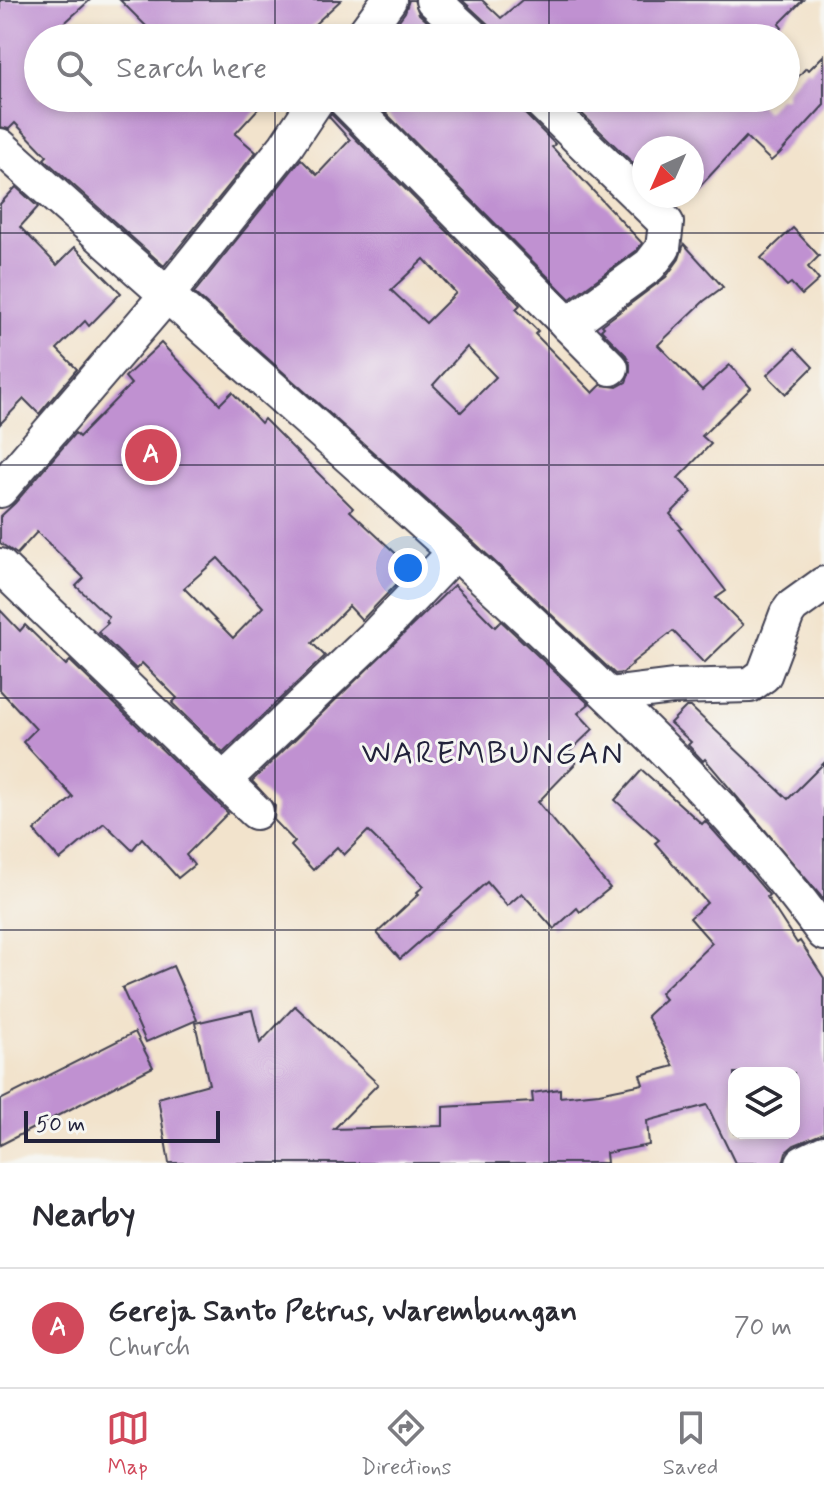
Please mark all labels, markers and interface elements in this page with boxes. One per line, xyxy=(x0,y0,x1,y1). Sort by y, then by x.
search box xyxy=(24,24,800,112)
icon: search xyxy=(52,46,96,90)
text: Search here xyxy=(116,49,267,88)
north arrow xyxy=(632,136,704,208)
pin: A xyxy=(125,425,177,485)
your location xyxy=(388,548,428,588)
district label: WAREMBUNGAN xyxy=(361,733,625,775)
map controls xyxy=(728,1067,800,1139)
button: layers xyxy=(728,1067,800,1139)
scale bar xyxy=(24,1107,220,1143)
text: 50 m xyxy=(36,1111,85,1139)
text: Nearby xyxy=(32,1193,136,1238)
text: Gereja Santo Petrus, Warembungan xyxy=(108,1292,577,1331)
text: A xyxy=(49,1311,67,1345)
text: 70 m xyxy=(734,1311,792,1345)
text: Church xyxy=(108,1331,190,1365)
tab: Map xyxy=(106,1406,150,1482)
tab: Directions xyxy=(361,1406,451,1482)
tab: Saved xyxy=(663,1406,718,1482)

